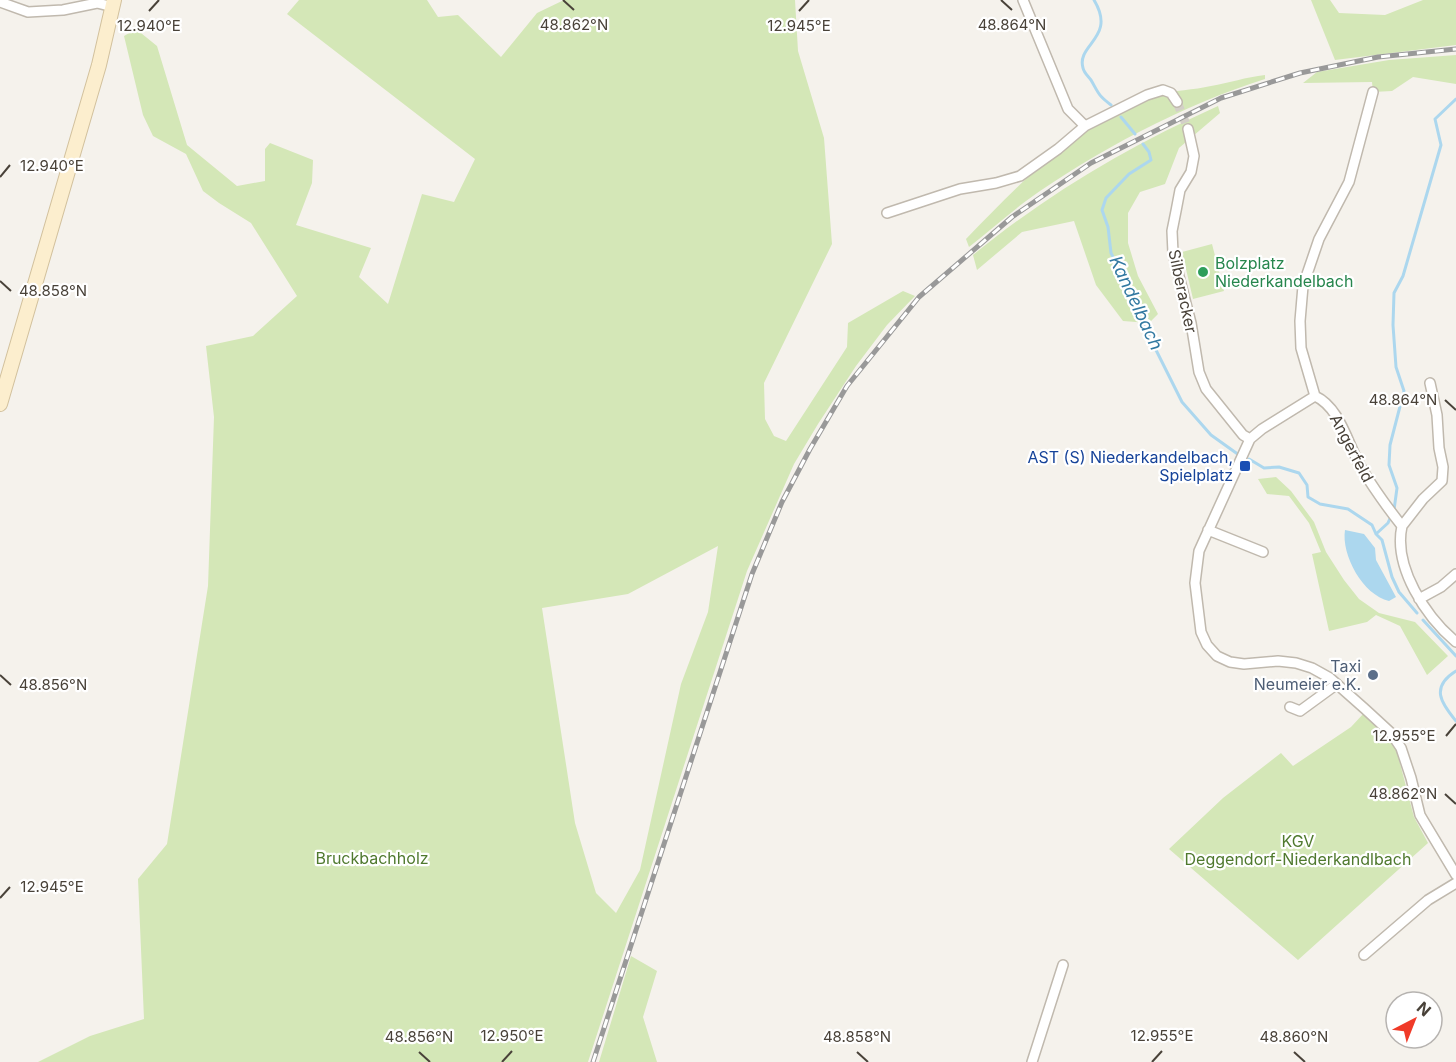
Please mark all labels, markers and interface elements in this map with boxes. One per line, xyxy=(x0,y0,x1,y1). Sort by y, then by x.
text: 48.862°N xyxy=(540,15,608,34)
text: 48.864°N xyxy=(978,15,1046,34)
text: 12.940°E xyxy=(117,16,181,35)
text: 12.945°E xyxy=(767,16,831,35)
text: 12.940°E xyxy=(20,156,84,175)
street label: Silberacker xyxy=(1164,247,1202,335)
water label: Kandelbach xyxy=(1105,252,1167,353)
place label: Bolzplatz Niederkandelbach xyxy=(1215,253,1353,291)
marker: Bolzplatz Niederkandelbach xyxy=(1196,265,1210,279)
text: 48.858°N xyxy=(19,281,87,300)
text: 48.864°N xyxy=(1369,390,1437,409)
street label: Angerfeld xyxy=(1326,410,1378,486)
place label: AST (S) Niederkandelbach, Spielplatz xyxy=(1027,447,1233,485)
marker: AST (S) Niederkandelbach, Spielplatz xyxy=(1238,459,1252,473)
place label: Taxi Neumeier e.K. xyxy=(1254,656,1361,694)
marker: Taxi Neumeier e.K. xyxy=(1366,668,1380,682)
text: 48.856°N xyxy=(19,675,87,694)
text: 12.955°E xyxy=(1373,726,1435,745)
text: 48.862°N xyxy=(1369,784,1437,803)
park label: KGV Deggendorf-Niederkandlbach xyxy=(1185,831,1411,869)
park label: Bruckbachholz xyxy=(315,848,429,868)
text: 12.945°E xyxy=(20,877,84,896)
north arrow xyxy=(1384,990,1444,1050)
text: N xyxy=(1413,997,1435,1020)
text: 12.950°E xyxy=(480,1026,544,1045)
text: 12.955°E xyxy=(1131,1026,1193,1045)
text: 48.856°N xyxy=(385,1027,453,1046)
text: 48.858°N xyxy=(823,1027,891,1046)
text: 48.860°N xyxy=(1260,1027,1328,1046)

